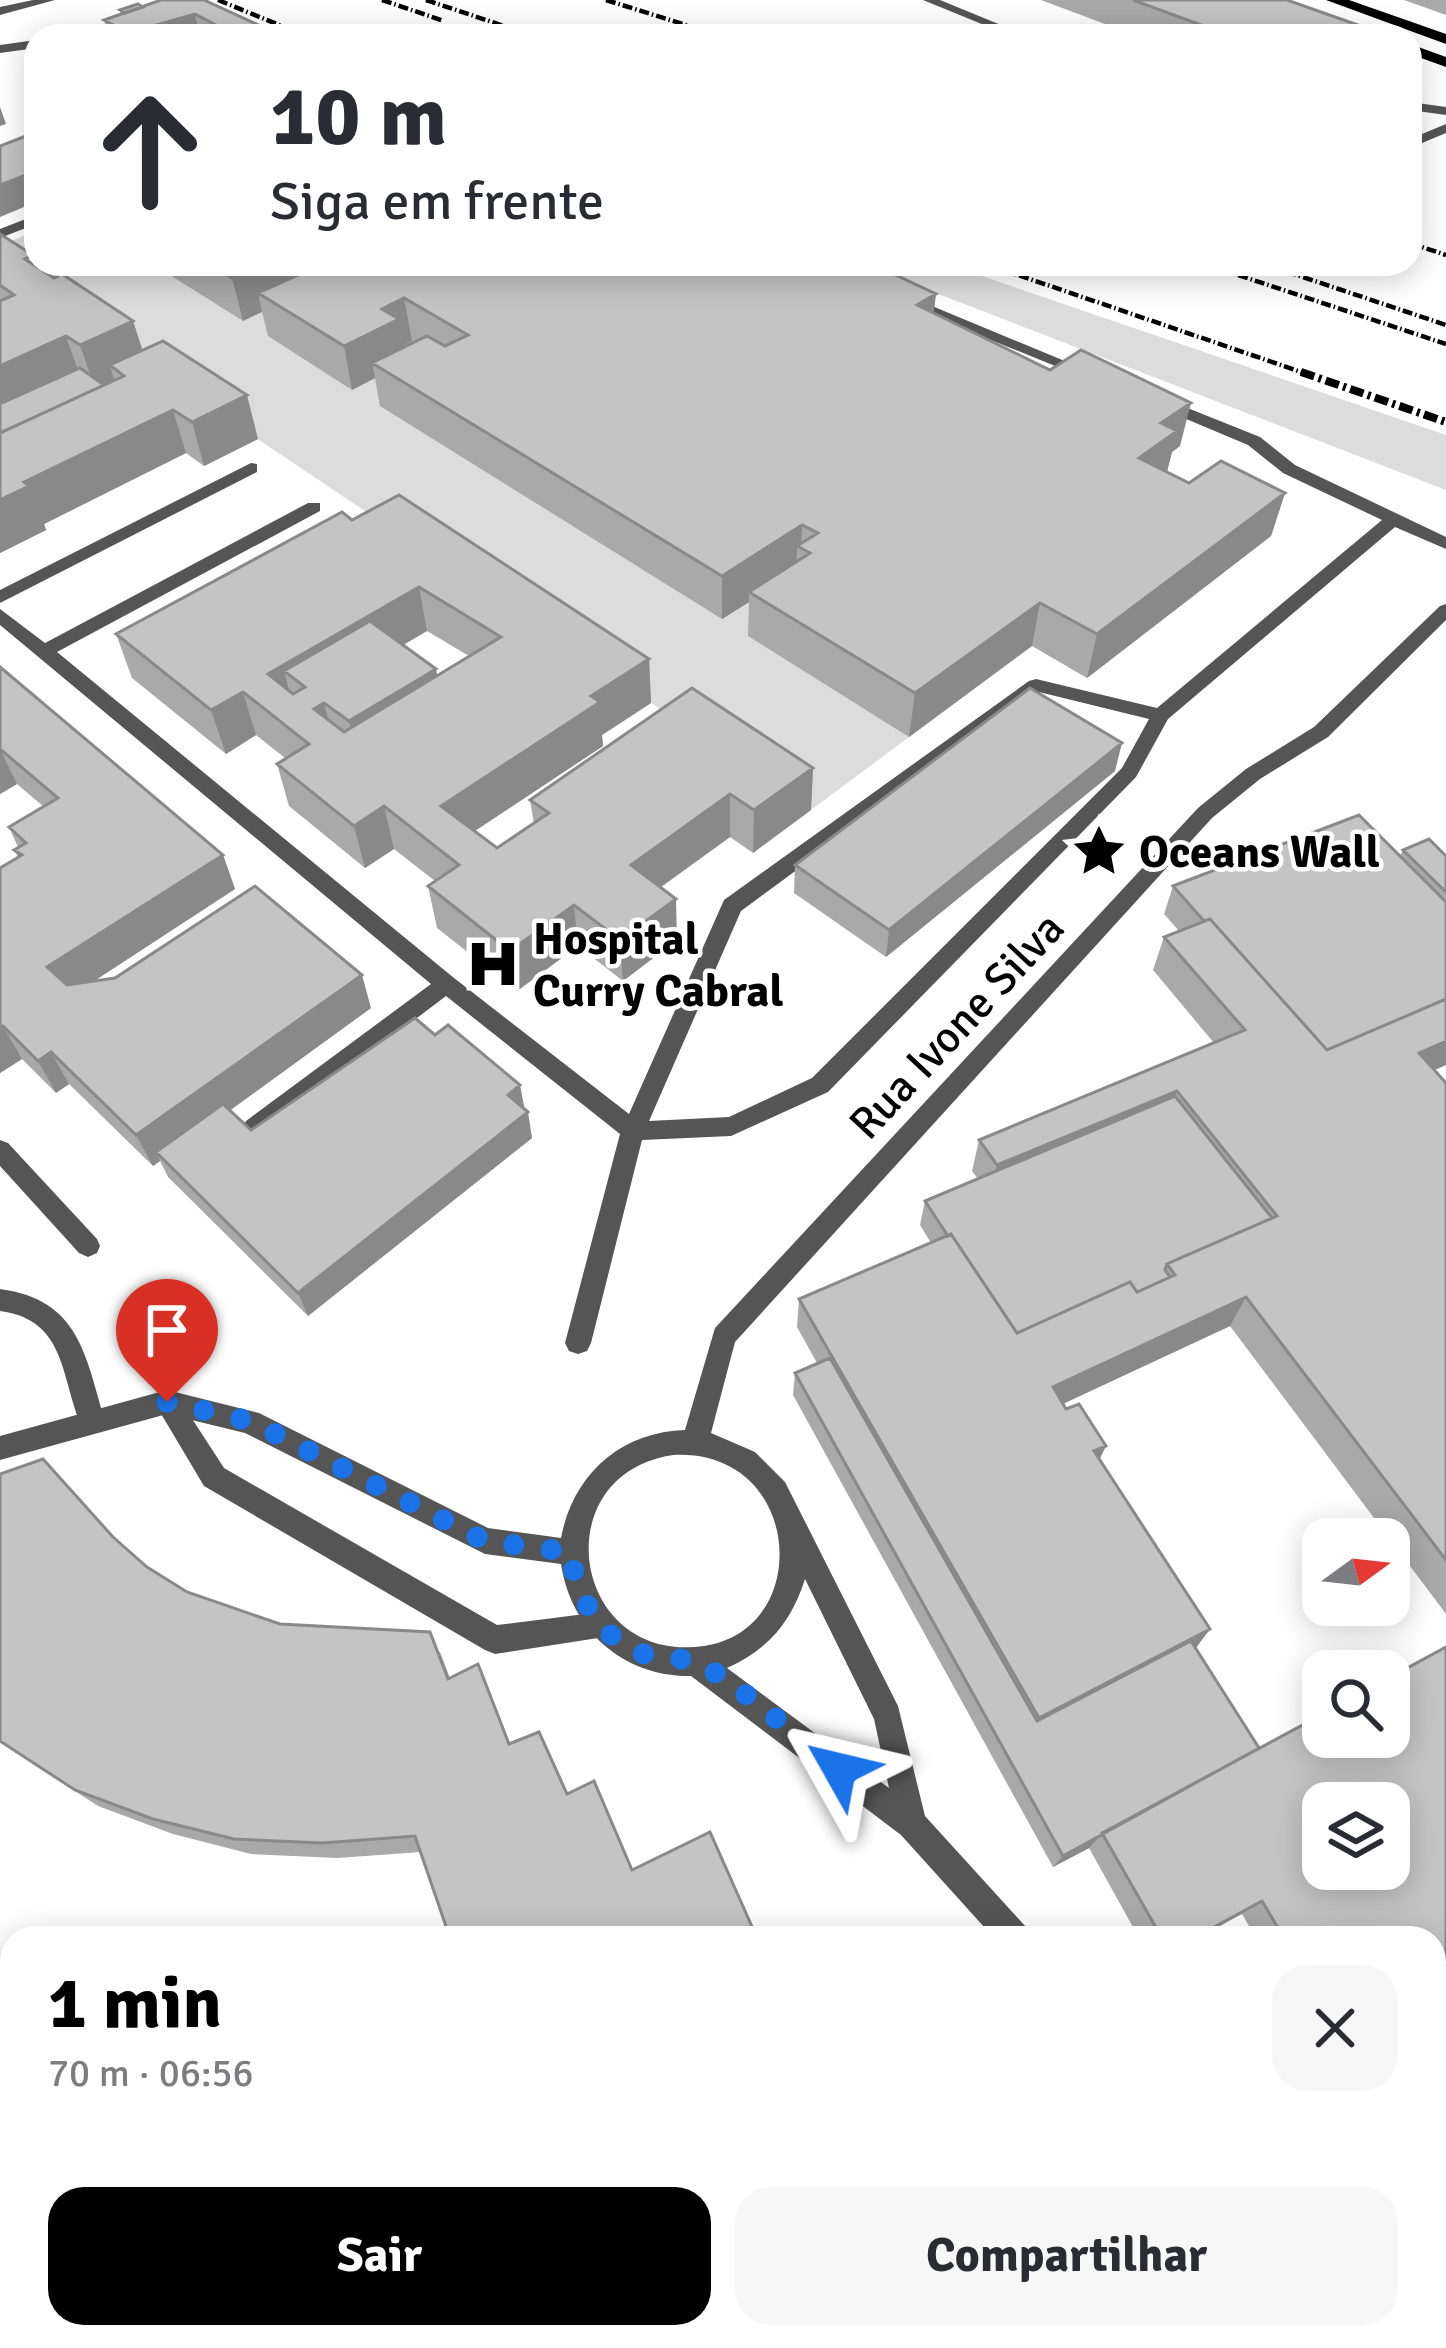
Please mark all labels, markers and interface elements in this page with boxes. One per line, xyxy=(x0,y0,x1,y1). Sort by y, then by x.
text: 10 m xyxy=(270,65,447,169)
icon: ahead xyxy=(72,72,228,228)
text: Siga em frente xyxy=(270,168,604,235)
place icon: Oceans Wall xyxy=(1070,822,1128,880)
place label: Oceans Wall xyxy=(1139,825,1380,880)
street label: Rua Ivone Silva xyxy=(838,901,1076,1151)
place label: Hospital Curry Cabral xyxy=(533,912,784,1019)
hospital icon: Hospital Curry Cabral xyxy=(464,935,522,993)
pin xyxy=(116,1279,218,1402)
icon: arrive xyxy=(134,1297,200,1363)
north arrow xyxy=(1302,1518,1410,1626)
map controls xyxy=(1302,1518,1410,1890)
button: search xyxy=(1302,1650,1410,1758)
position arrow xyxy=(776,1706,902,1832)
button: layers xyxy=(1302,1782,1410,1890)
text: 1 min xyxy=(48,1959,222,2048)
button: close xyxy=(1272,1965,1398,2091)
text: 70 m · 06:56 xyxy=(48,2049,254,2097)
button: Sair xyxy=(48,2187,711,2325)
button: Compartilhar xyxy=(735,2187,1398,2325)

